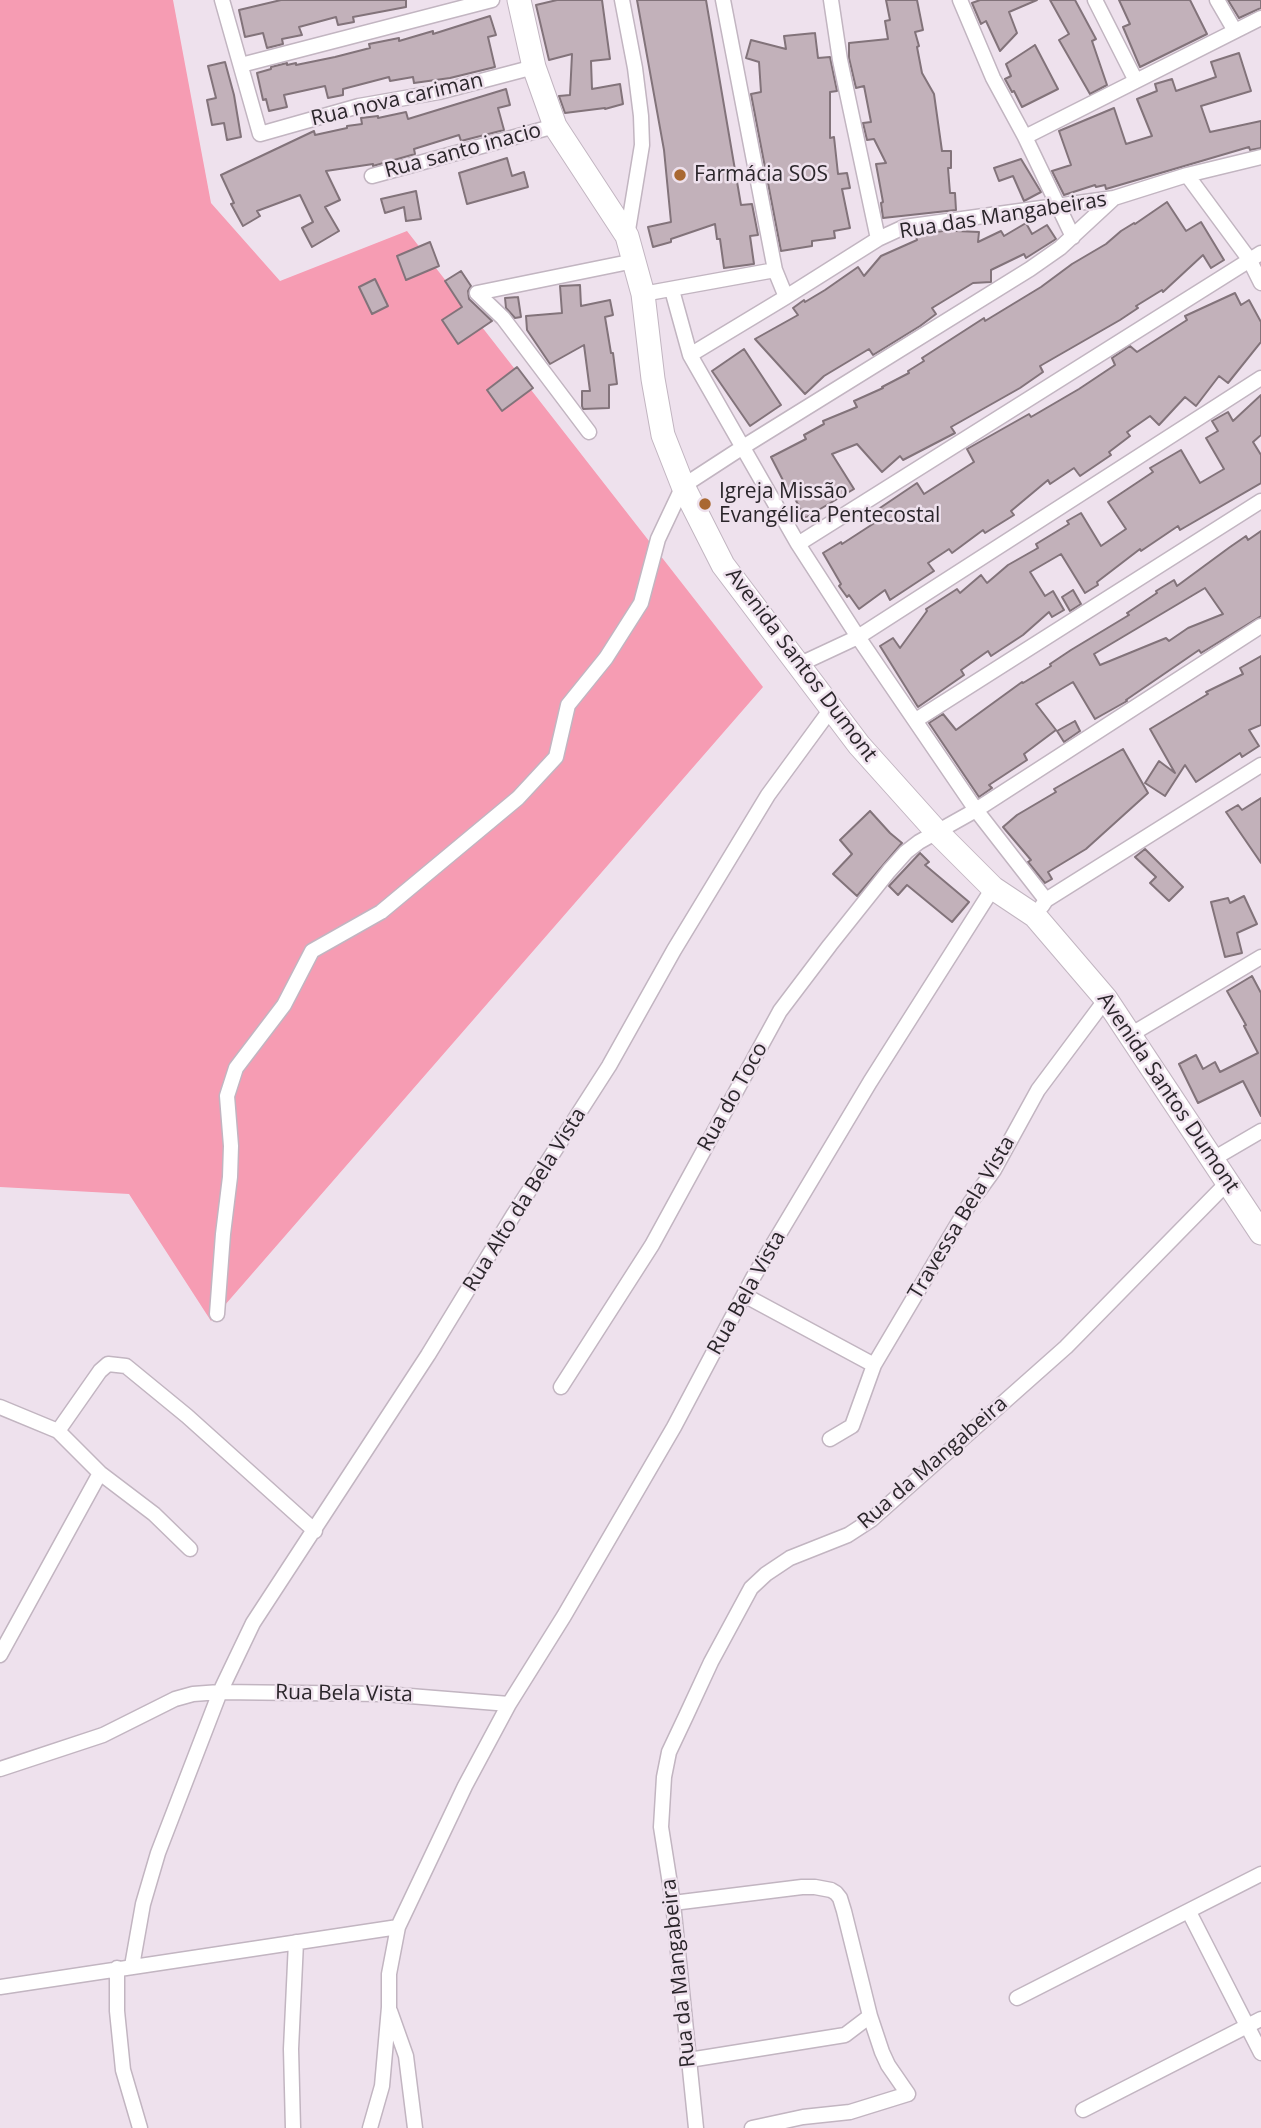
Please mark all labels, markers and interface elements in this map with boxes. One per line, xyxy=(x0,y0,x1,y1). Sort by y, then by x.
street label: Rua nova cariman xyxy=(309,68,485,132)
street label: Rua santo inacio xyxy=(382,118,544,184)
place label: Farmácia SOS xyxy=(694,162,828,188)
marker: Farmácia SOS xyxy=(672,167,688,183)
street label: Rua das Mangabeiras xyxy=(897,187,1109,245)
place label: Igreja Missão Evangélica Pentecostal xyxy=(719,479,940,529)
marker: Igreja Missão Evangélica Pentecostal xyxy=(697,496,713,512)
street label: Avenida Santos Dumont xyxy=(720,563,882,767)
street label: Avenida Santos Dumont xyxy=(1092,988,1244,1198)
street label: Rua do Toco xyxy=(693,1038,773,1156)
street label: Rua Alto da Bela Vista xyxy=(458,1103,592,1297)
street label: Travessa Bela Vista xyxy=(903,1132,1021,1304)
street label: Rua Bela Vista xyxy=(703,1227,791,1359)
street label: Rua da Mangabeira xyxy=(853,1391,1013,1535)
street label: Rua Bela Vista xyxy=(275,1680,413,1708)
street label: Rua da Mangabeira xyxy=(657,1877,701,2069)

